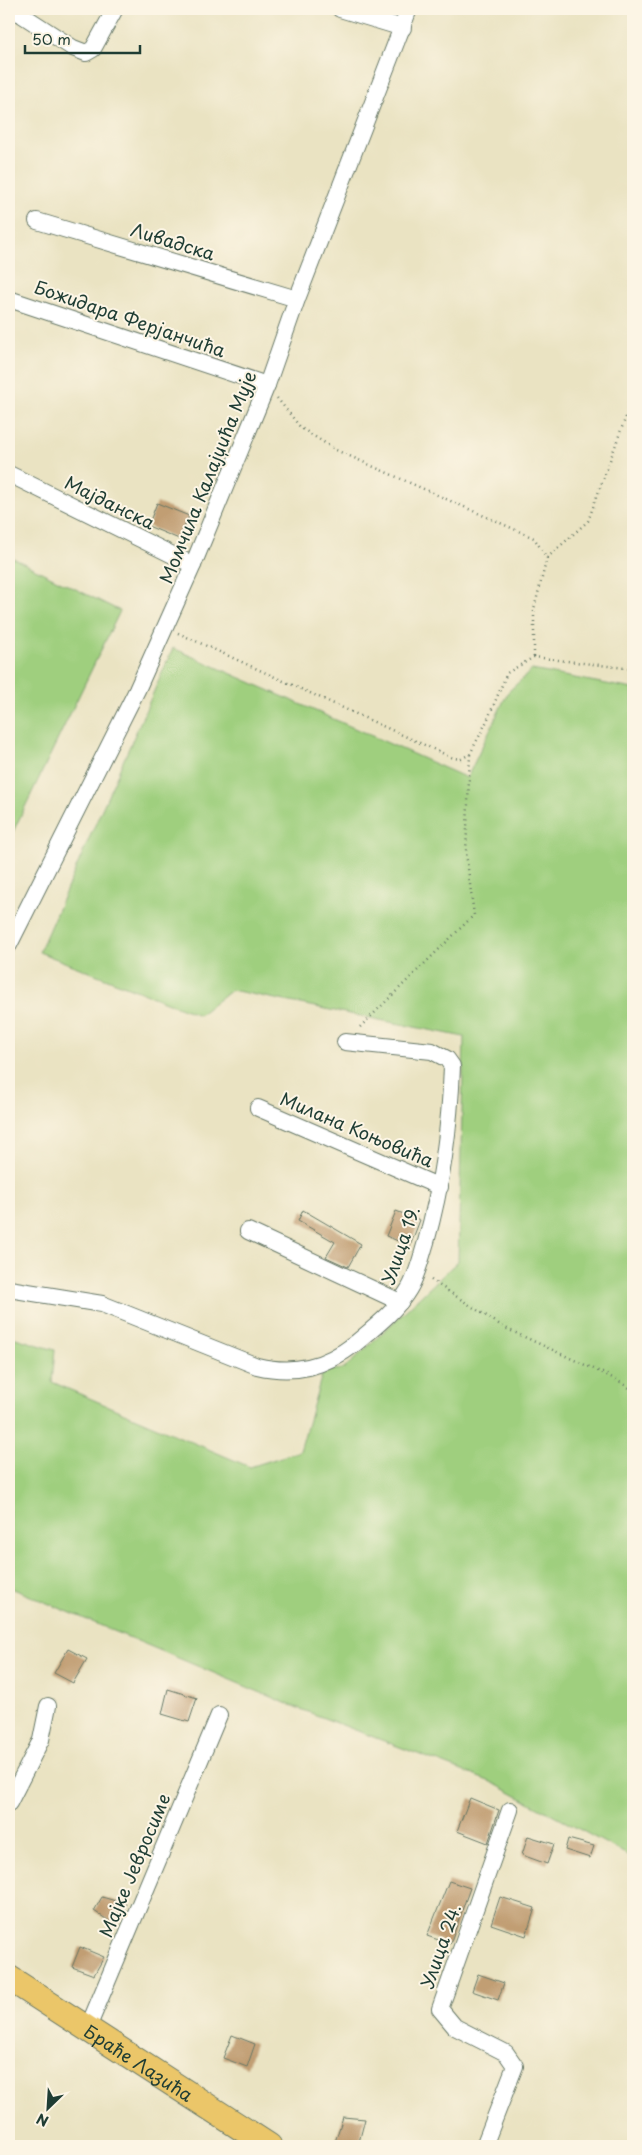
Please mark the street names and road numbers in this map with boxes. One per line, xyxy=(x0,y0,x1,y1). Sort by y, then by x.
street label: Ливадска xyxy=(128,215,219,267)
street label: Божидара Ферјанчића xyxy=(31,273,230,364)
street label: Момчила Калајџића Мује xyxy=(152,366,262,588)
street label: Мајданска xyxy=(60,468,160,536)
street label: Милана Коњовића xyxy=(276,1085,438,1174)
street label: Улица 19. xyxy=(374,1202,426,1288)
street label: Мајке Јевросиме xyxy=(91,1789,177,1941)
street label: Улица 24. xyxy=(413,1900,467,1992)
street label: Браће Лазића xyxy=(79,2017,200,2108)

